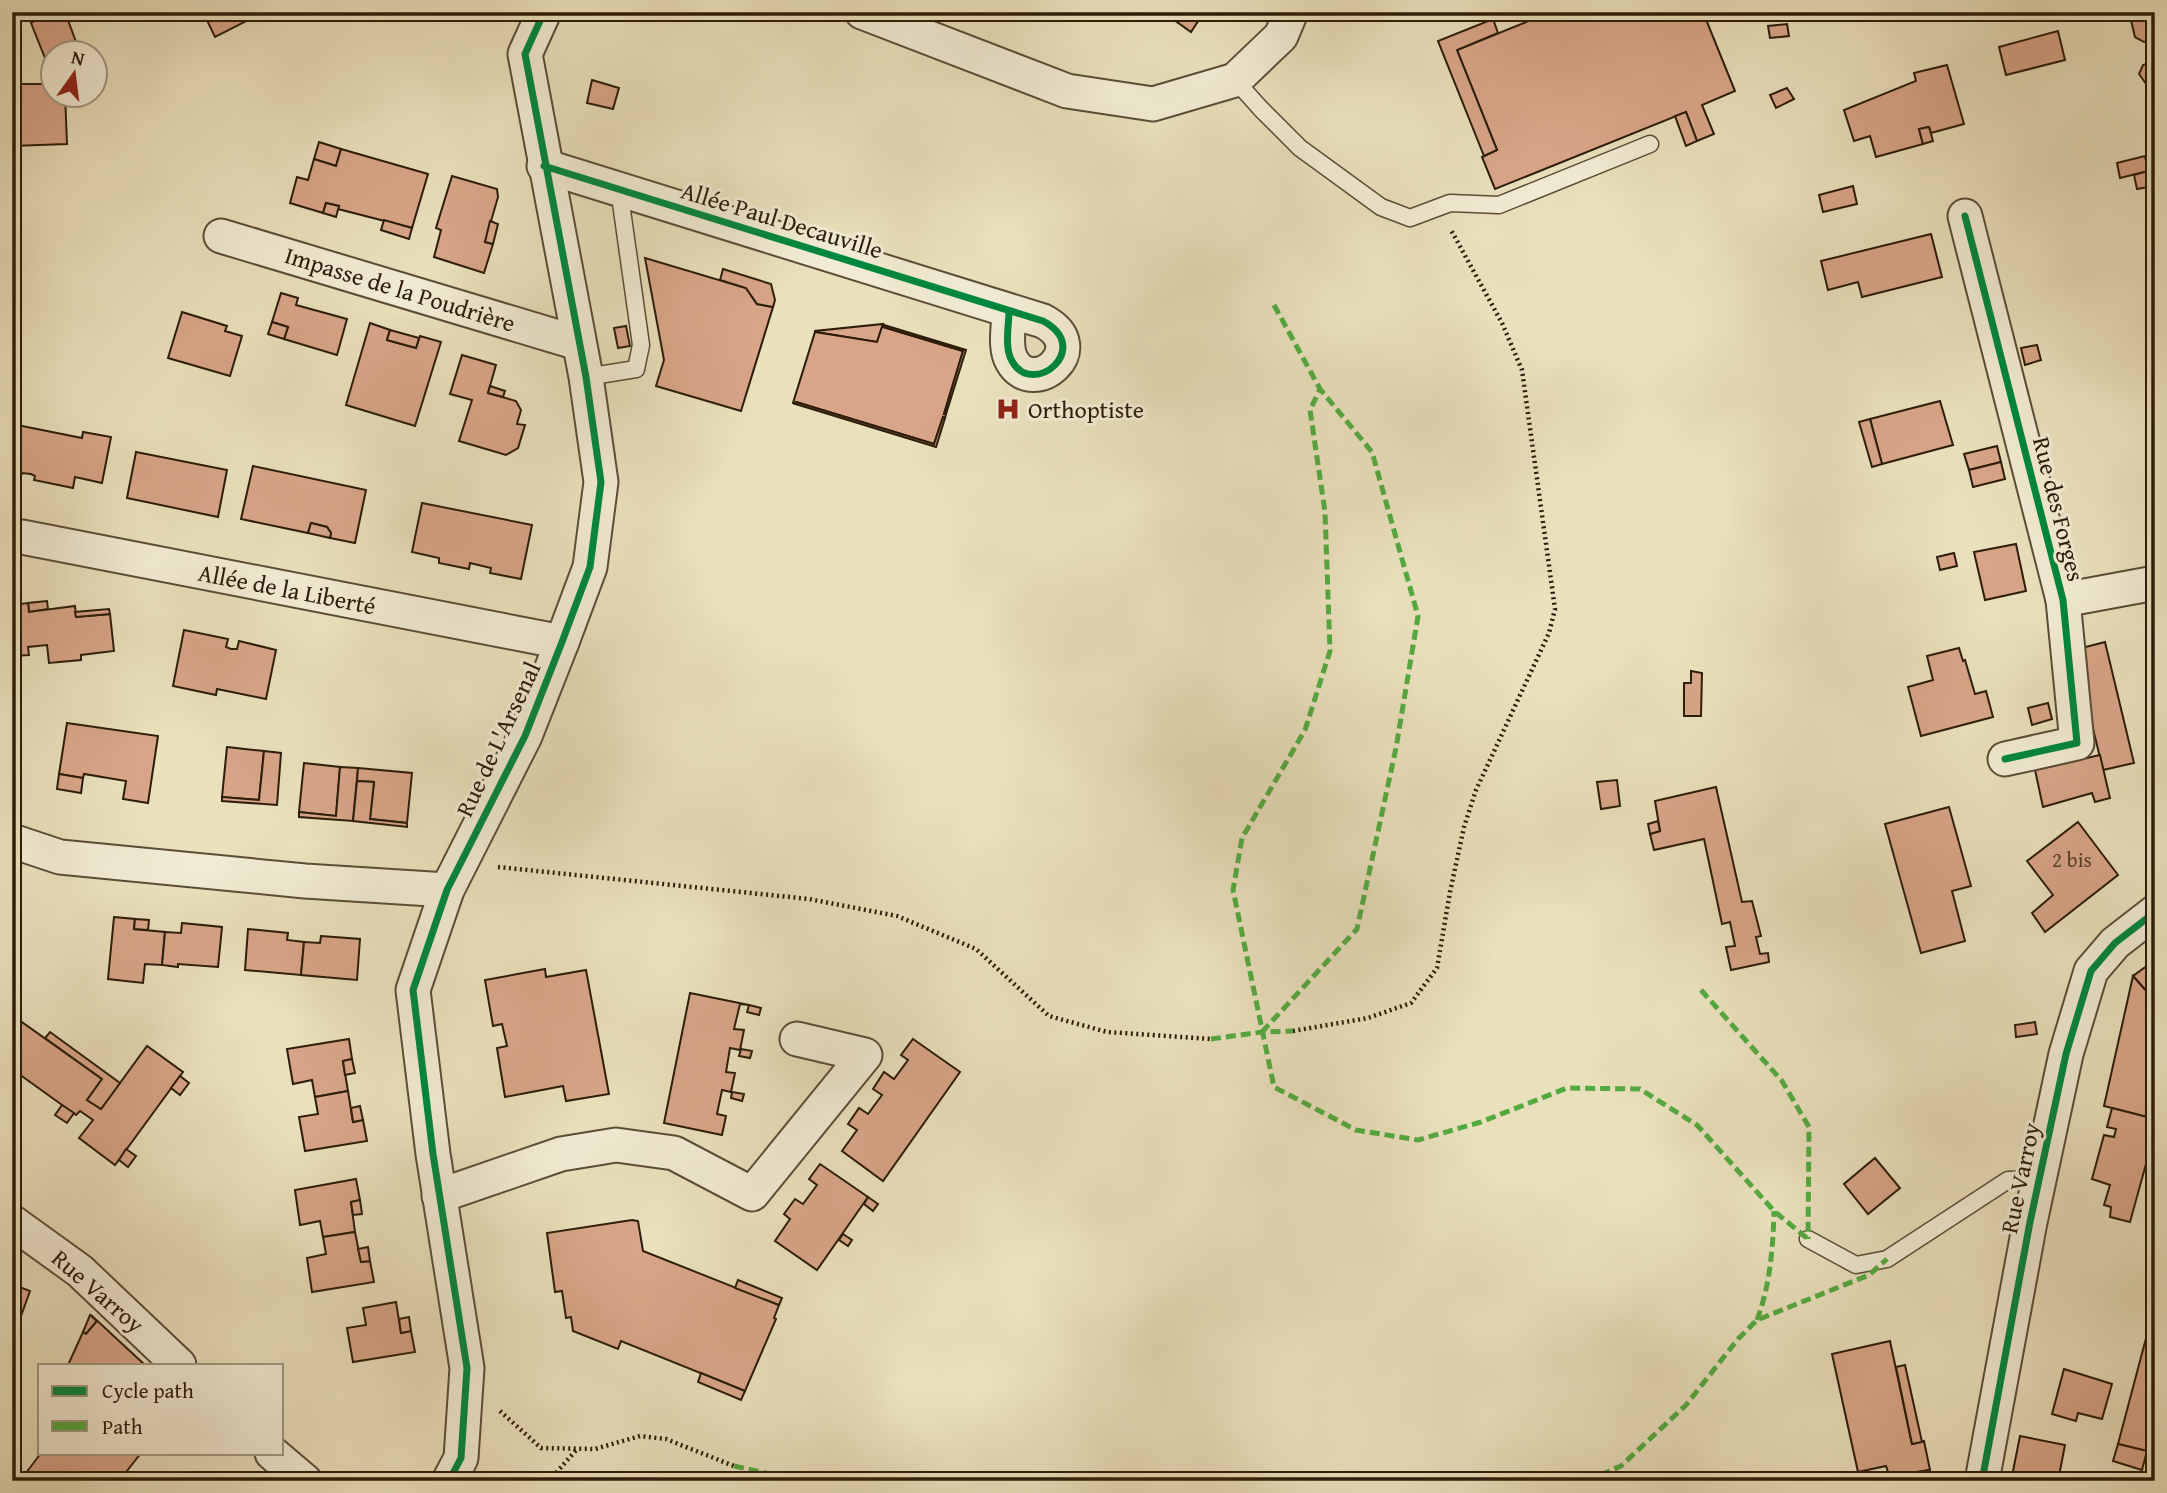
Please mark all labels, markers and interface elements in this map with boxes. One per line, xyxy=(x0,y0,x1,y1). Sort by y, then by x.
north arrow xyxy=(38,38,108,108)
text: N xyxy=(69,42,88,73)
street label: Allée Paul Decauville xyxy=(677,173,887,267)
street label: Impasse de la Poudrière xyxy=(280,237,520,341)
place label: Orthoptiste xyxy=(1028,392,1144,427)
hospital icon: Orthoptiste xyxy=(994,395,1022,423)
street label: Rue des Forges xyxy=(2024,433,2094,585)
street label: Allée de la Liberté xyxy=(195,555,379,623)
street label: Rue de L'Arsenal xyxy=(447,656,549,822)
house number: 2 bis xyxy=(2052,844,2092,875)
street label: Rue Varroy xyxy=(1991,1119,2049,1237)
street label: Rue Varroy xyxy=(44,1241,152,1341)
legend xyxy=(38,1364,284,1454)
text: Cycle path xyxy=(102,1375,194,1406)
text: Path xyxy=(102,1411,143,1442)

